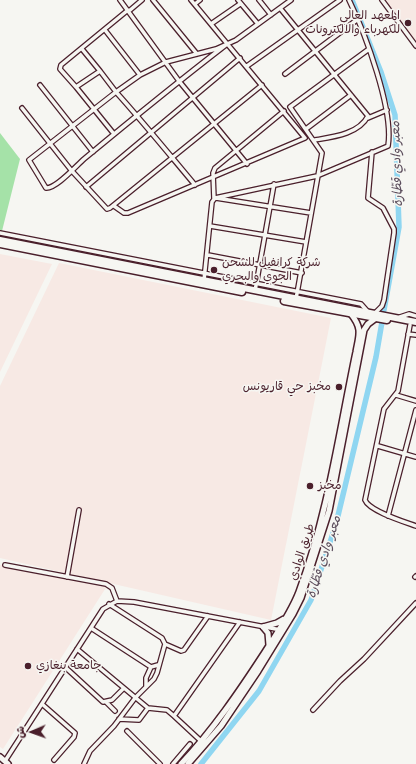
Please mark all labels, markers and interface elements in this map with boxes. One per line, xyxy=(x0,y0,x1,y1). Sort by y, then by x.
place label: المعهد العالي للكهرباء والالكترونات xyxy=(305,9,400,37)
marker: المعهد العالي للكهرباء والالكترونات xyxy=(403,18,413,28)
water label: معبر وادي قطّارة xyxy=(388,121,406,207)
place label: شركة كرانفيل للشحن الجوي والبحري xyxy=(222,256,321,284)
marker: شركة كرانفيل للشحن الجوي والبحري xyxy=(209,265,219,275)
place label: مخبز حي قاريونس xyxy=(243,380,331,394)
marker: مخبز حي قاريونس xyxy=(334,382,344,392)
place label: مخبز xyxy=(318,479,341,493)
marker: مخبز xyxy=(305,481,315,491)
water label: معبر وادي قطّارة xyxy=(303,514,345,600)
street label: طريق الوادي xyxy=(286,522,318,582)
place label: جامعة بنغازي xyxy=(36,659,101,673)
marker: جامعة بنغازي xyxy=(23,661,33,671)
north arrow xyxy=(12,712,52,752)
text: ش xyxy=(11,726,28,739)

